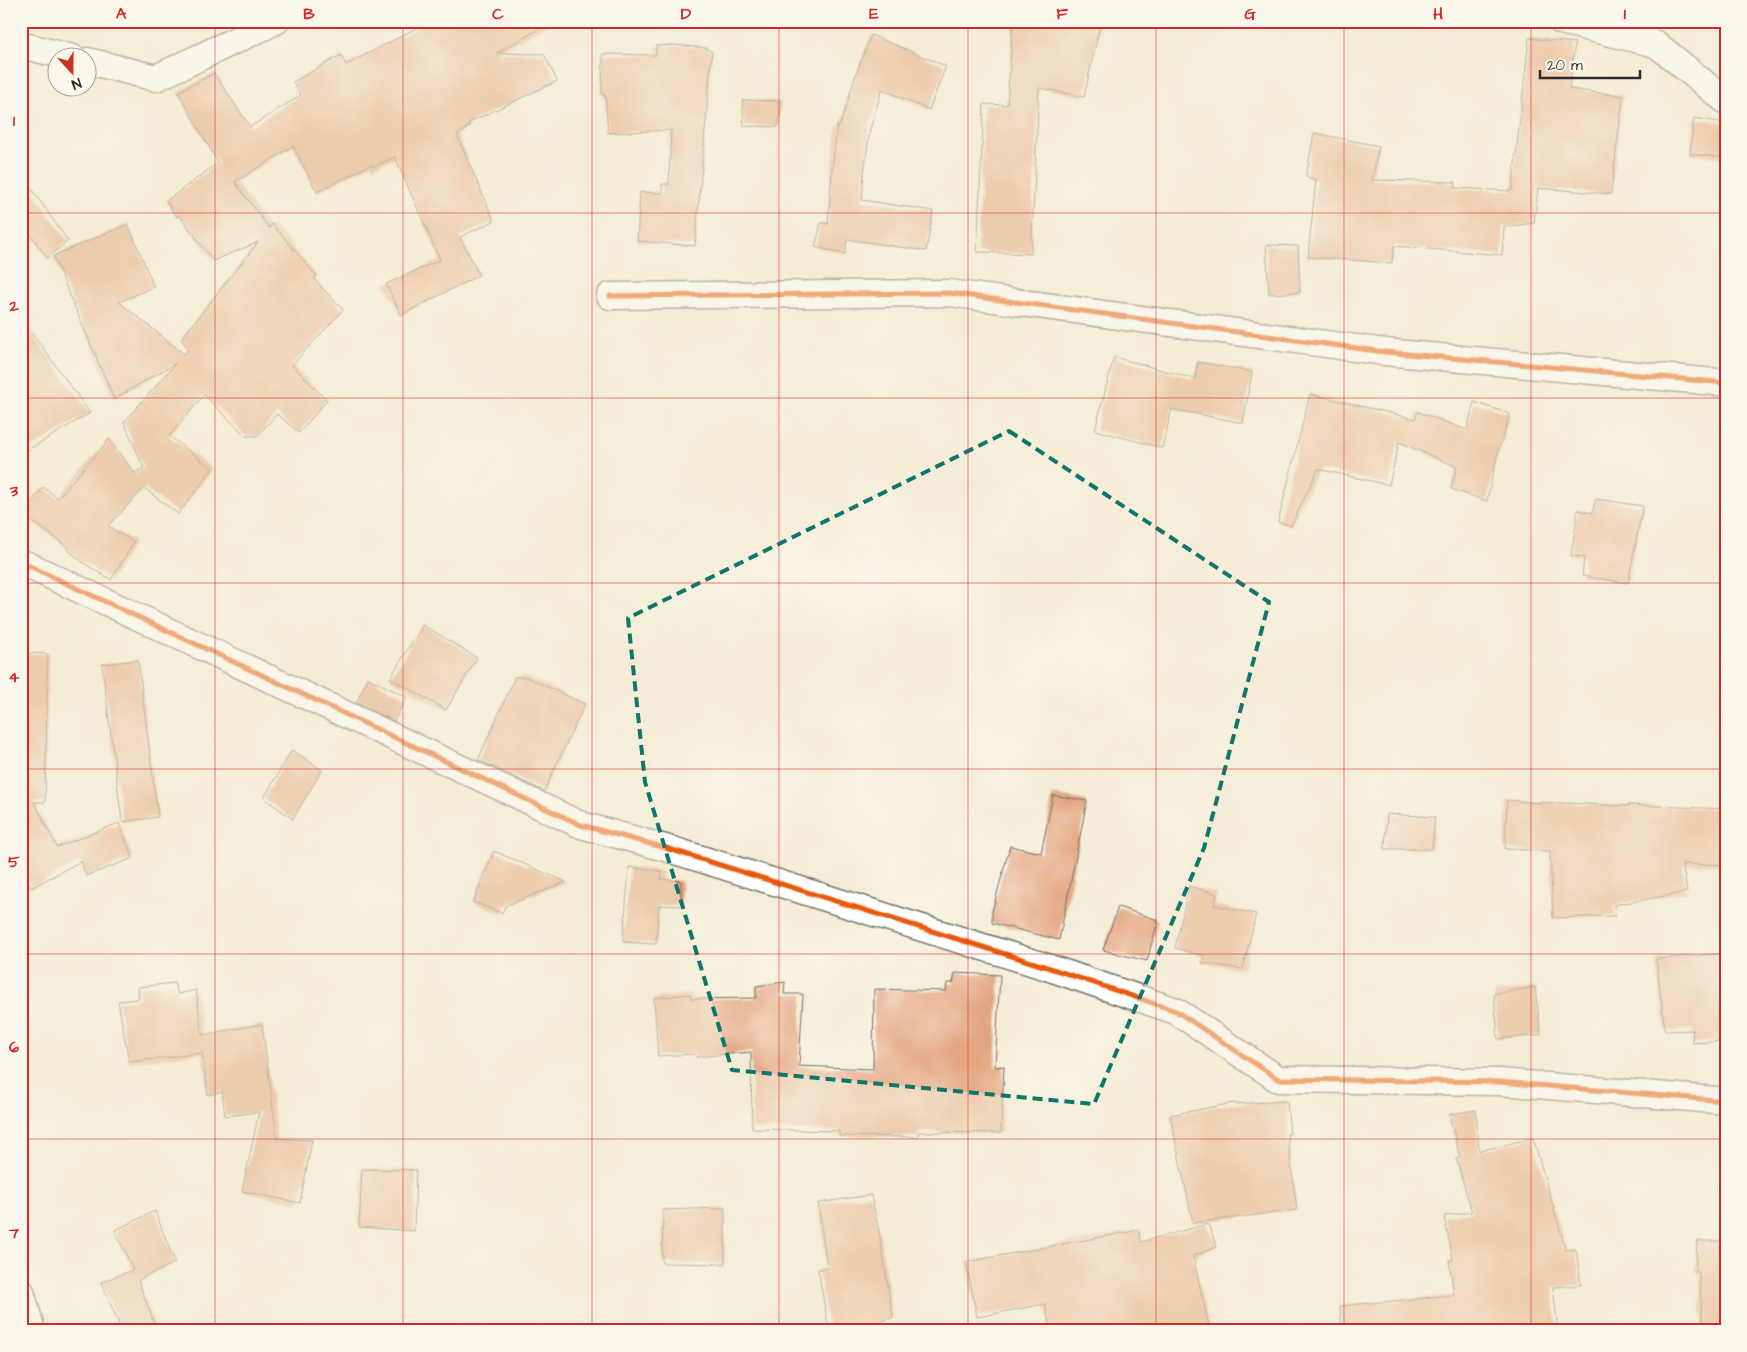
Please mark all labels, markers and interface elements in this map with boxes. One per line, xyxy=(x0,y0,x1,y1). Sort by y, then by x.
text: A xyxy=(116,3,127,25)
text: B xyxy=(303,3,315,25)
text: C xyxy=(492,3,504,25)
text: D xyxy=(681,3,692,25)
text: E xyxy=(869,3,879,25)
text: F xyxy=(1056,3,1068,25)
text: G xyxy=(1244,3,1256,25)
text: H xyxy=(1433,3,1443,25)
text: I xyxy=(1624,3,1626,25)
north arrow xyxy=(48,48,98,98)
scale bar xyxy=(1540,48,1640,80)
text: 20 m xyxy=(1547,55,1583,76)
text: N xyxy=(68,72,84,94)
text: 1 xyxy=(13,110,16,132)
text: 2 xyxy=(8,295,19,317)
text: 3 xyxy=(9,480,19,502)
text: 4 xyxy=(9,666,20,688)
text: 5 xyxy=(8,851,20,873)
text: 6 xyxy=(9,1036,19,1058)
text: 7 xyxy=(8,1222,19,1244)

